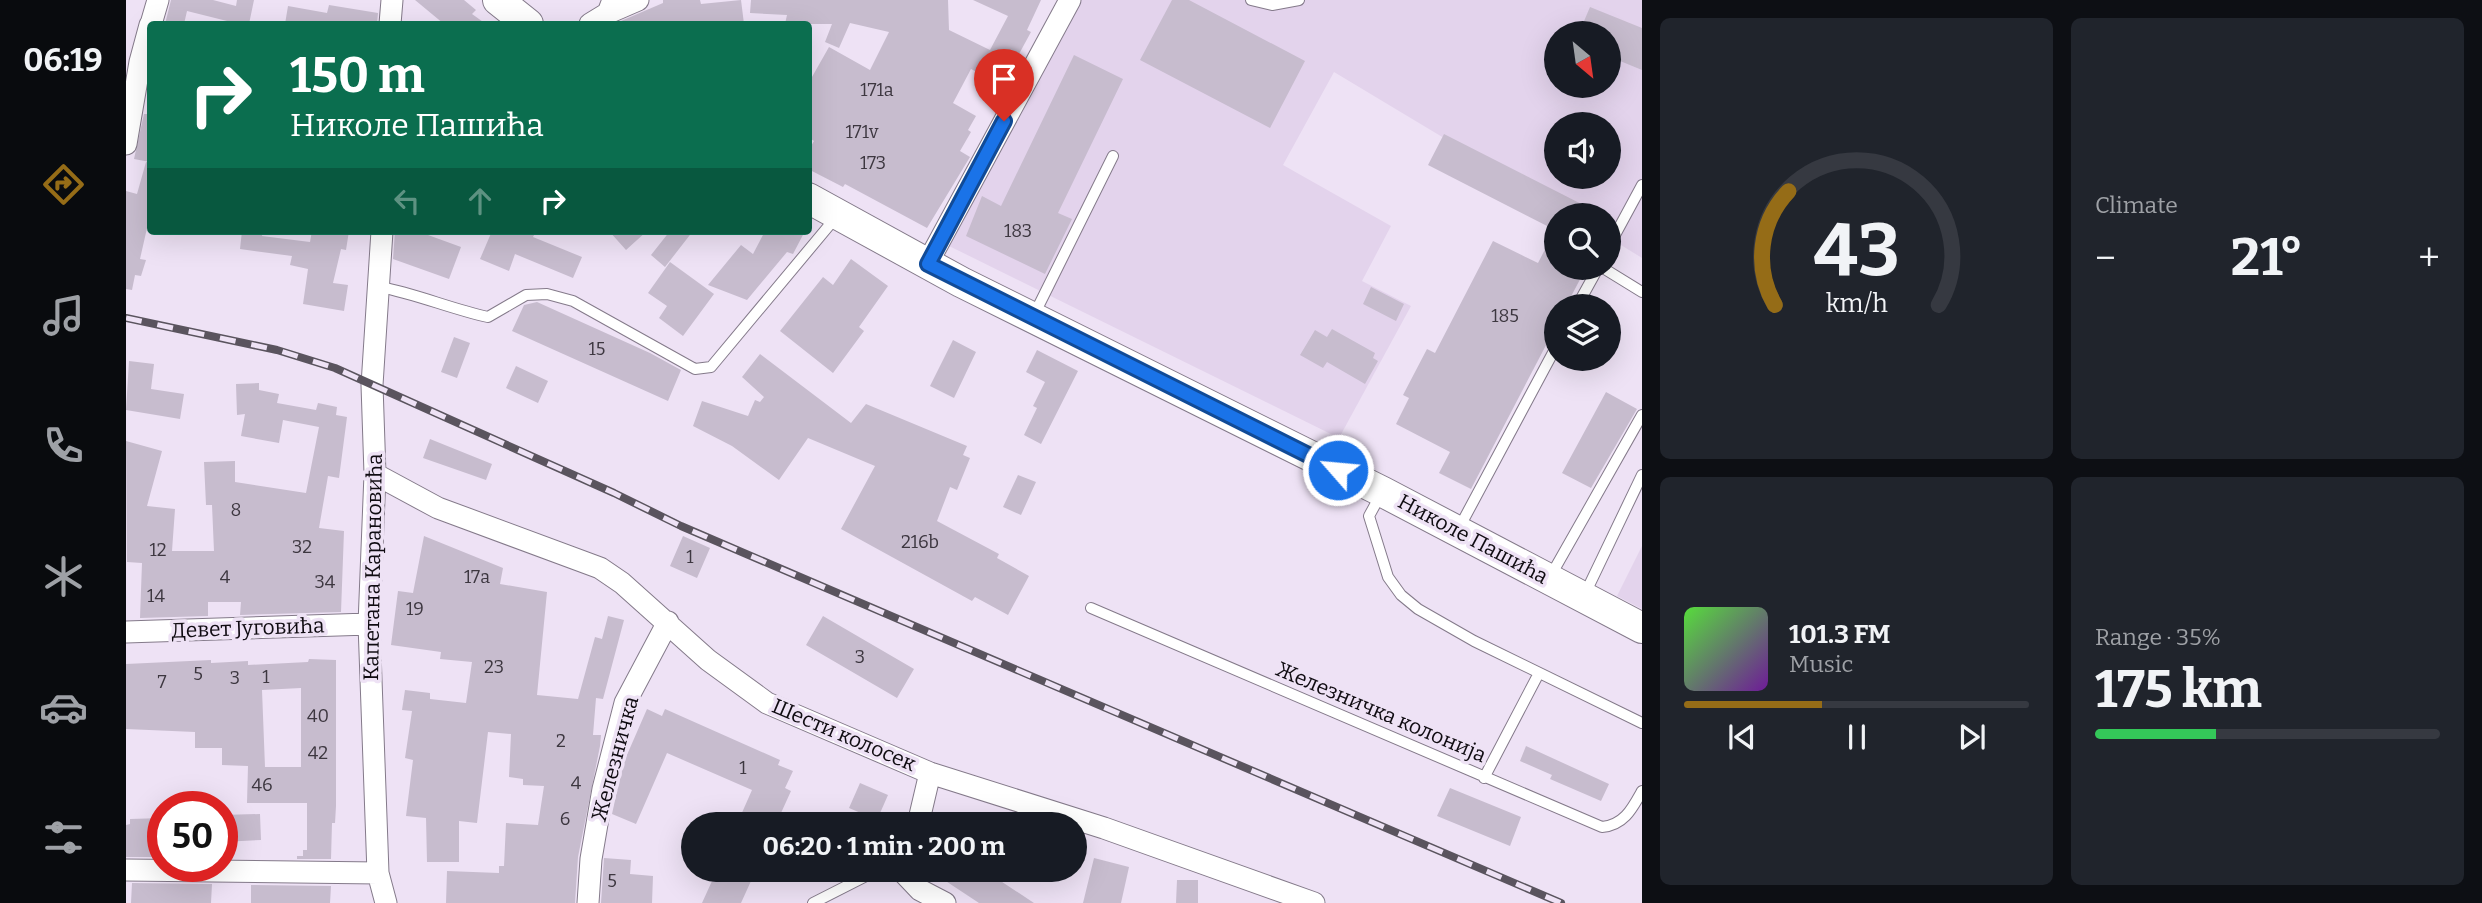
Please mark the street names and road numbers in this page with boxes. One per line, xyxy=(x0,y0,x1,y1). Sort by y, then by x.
street label: Капетана Карановића xyxy=(358,453,388,681)
street label: Николе Пашића xyxy=(1393,488,1553,590)
street label: Девет Југовића xyxy=(171,612,325,644)
street label: Железничка колонија xyxy=(1272,656,1491,768)
street label: Железничка xyxy=(586,693,644,825)
street label: Шести колосек xyxy=(768,693,921,777)

